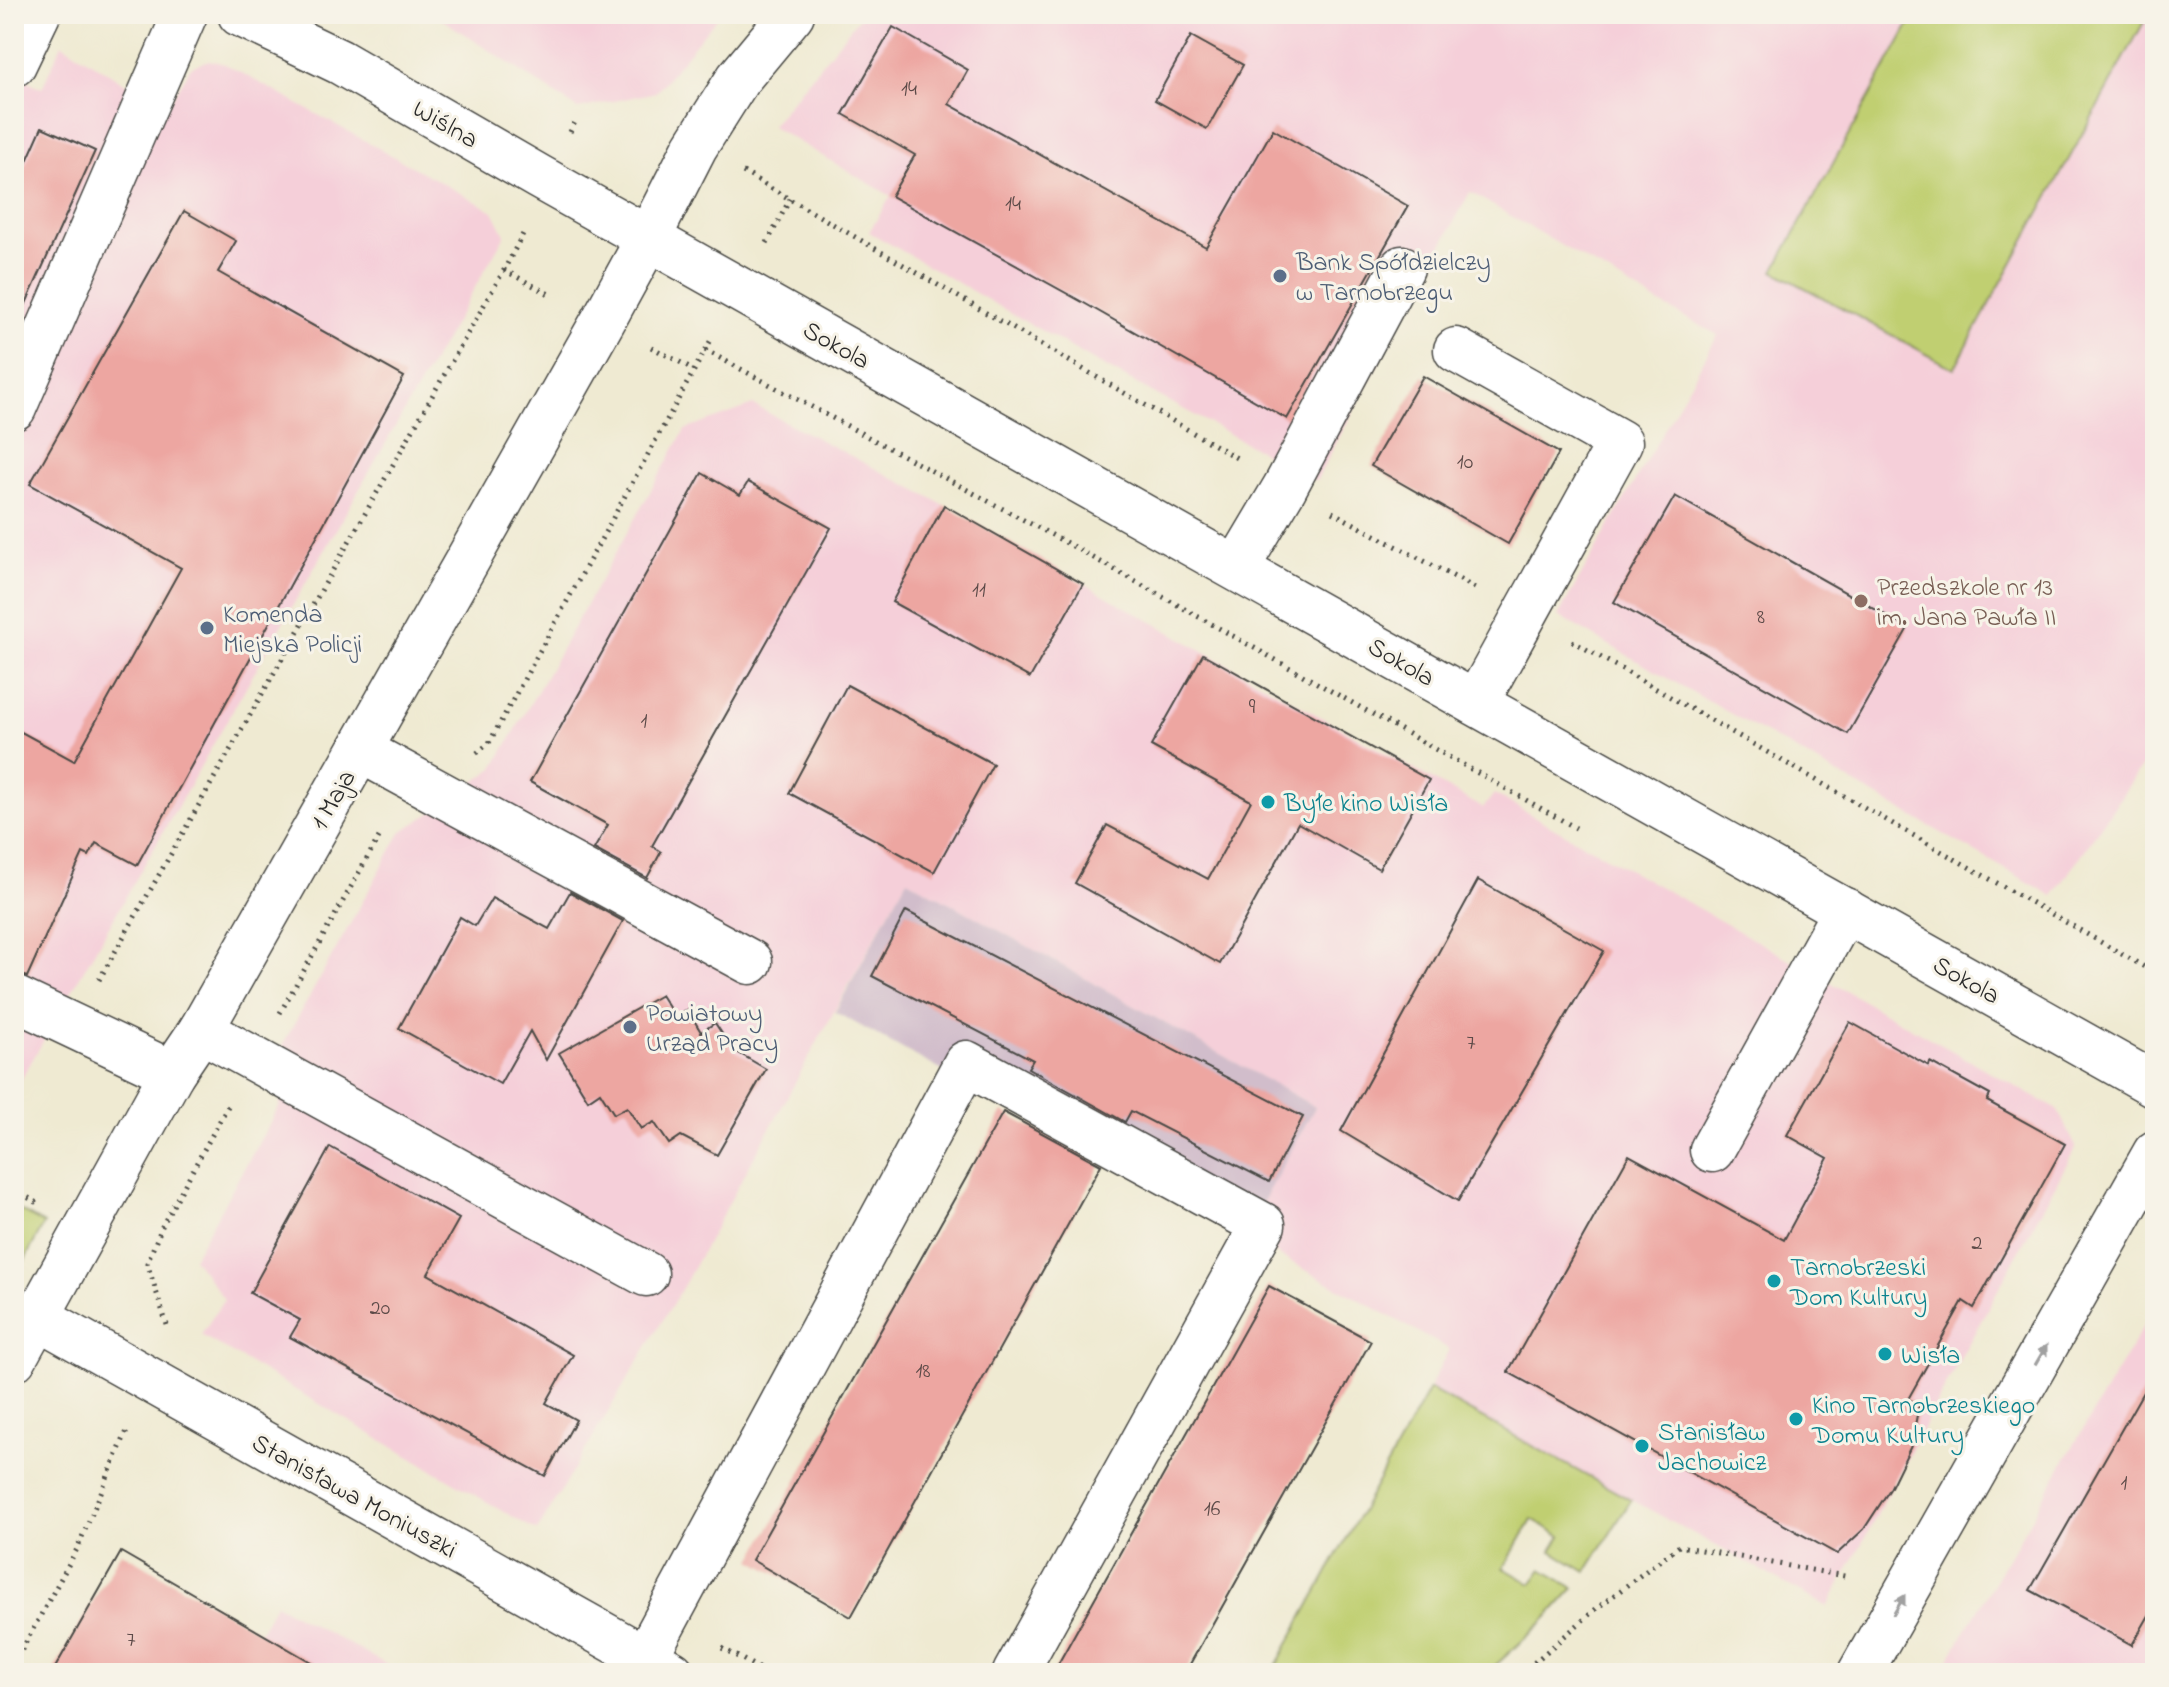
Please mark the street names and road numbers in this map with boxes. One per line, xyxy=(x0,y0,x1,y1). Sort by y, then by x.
street label: Wiślna xyxy=(404,91,485,160)
street label: Sokola xyxy=(795,313,876,381)
street label: Sokola xyxy=(1360,629,1441,698)
street label: 1 Maja xyxy=(302,763,367,838)
street label: Sokola xyxy=(1925,948,2006,1016)
street label: Stanisława Moniuszki xyxy=(244,1425,463,1570)

